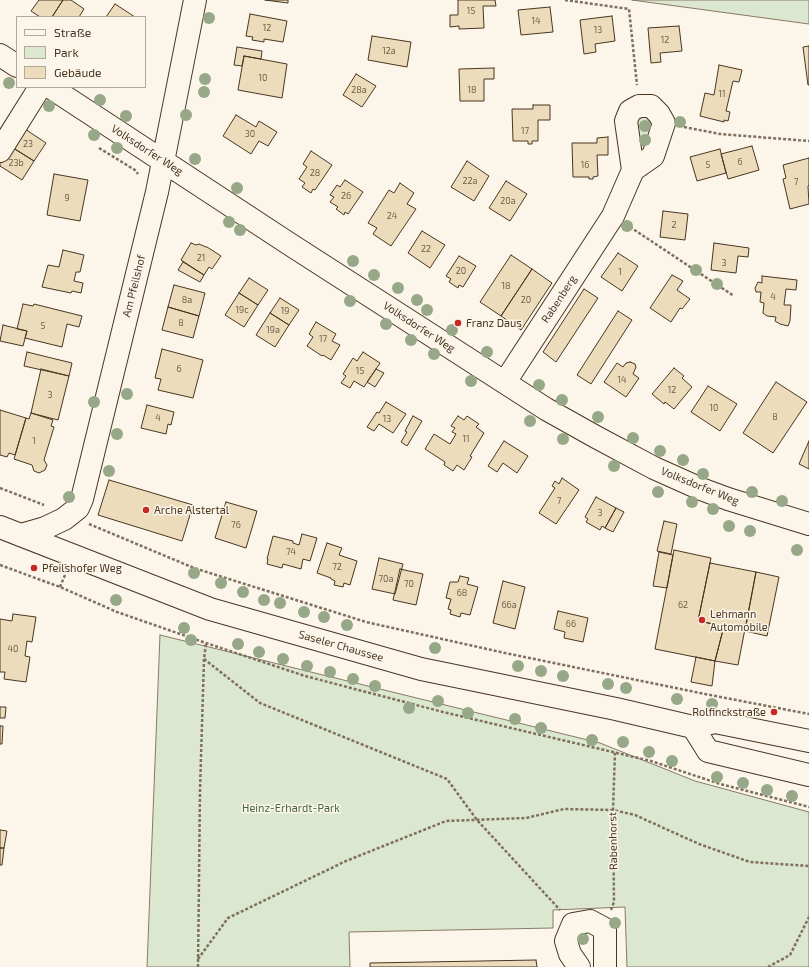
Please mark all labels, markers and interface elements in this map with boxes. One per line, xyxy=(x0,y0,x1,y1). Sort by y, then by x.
house number: 15 xyxy=(467,6,475,16)
legend xyxy=(16,16,146,88)
house number: 14 xyxy=(531,16,541,26)
house number: 12 xyxy=(263,23,271,33)
text: Straße xyxy=(54,25,91,39)
house number: 13 xyxy=(594,25,602,35)
house number: 12 xyxy=(661,35,669,45)
text: Park xyxy=(54,45,79,59)
house number: 12a xyxy=(382,46,396,56)
text: Gebäude xyxy=(54,65,102,79)
house number: 10 xyxy=(258,73,268,83)
house number: 28a xyxy=(351,85,367,95)
house number: 18 xyxy=(467,85,477,95)
house number: 11 xyxy=(718,89,726,99)
street label: Volksdorfer Weg xyxy=(109,122,185,178)
house number: 17 xyxy=(521,126,529,136)
house number: 30 xyxy=(245,129,255,139)
house number: 23 xyxy=(23,139,33,149)
house number: 6 xyxy=(737,157,743,167)
house number: 23b xyxy=(8,158,24,168)
house number: 16 xyxy=(581,160,589,170)
house number: 5 xyxy=(706,160,710,170)
house number: 28 xyxy=(310,168,320,178)
house number: 22a xyxy=(462,176,478,186)
house number: 7 xyxy=(794,177,798,187)
house number: 26 xyxy=(341,191,351,201)
house number: 9 xyxy=(64,193,70,203)
house number: 20a xyxy=(500,196,516,206)
house number: 24 xyxy=(387,211,397,221)
house number: 2 xyxy=(671,220,677,230)
house number: 22 xyxy=(421,244,431,254)
street label: Am Pfeilshof xyxy=(120,253,148,319)
house number: 21 xyxy=(197,253,205,263)
house number: 3 xyxy=(721,258,727,268)
house number: 20 xyxy=(456,266,466,276)
house number: 1 xyxy=(618,267,622,277)
street label: Rabenberg xyxy=(539,273,579,325)
house number: 18 xyxy=(501,281,511,291)
house number: 4 xyxy=(770,292,776,302)
house number: 8a xyxy=(182,295,192,305)
house number: 20 xyxy=(521,295,531,305)
street label: Volksdorfer Weg xyxy=(381,299,457,355)
house number: 19c xyxy=(235,305,249,315)
house number: 19 xyxy=(281,306,289,316)
place label: Franz Daus xyxy=(466,316,522,330)
house number: 8 xyxy=(178,318,184,328)
marker: Franz Daus xyxy=(453,318,463,328)
house number: 5 xyxy=(41,321,45,331)
house number: 19a xyxy=(266,325,280,335)
house number: 17 xyxy=(319,334,327,344)
house number: 6 xyxy=(176,364,182,374)
house number: 15 xyxy=(356,366,364,376)
house number: 14 xyxy=(617,375,627,385)
house number: 12 xyxy=(668,385,676,395)
house number: 3 xyxy=(47,390,53,400)
house number: 10 xyxy=(709,403,719,413)
house number: 8 xyxy=(772,412,778,422)
house number: 4 xyxy=(155,413,161,423)
house number: 13 xyxy=(383,414,391,424)
house number: 11 xyxy=(462,434,470,444)
house number: 1 xyxy=(32,436,36,446)
street label: Volksdorfer Weg xyxy=(659,464,741,508)
house number: 7 xyxy=(557,496,561,506)
place label: Arche Alstertal xyxy=(154,503,229,517)
marker: Arche Alstertal xyxy=(141,505,151,515)
house number: 3 xyxy=(597,508,603,518)
house number: 76 xyxy=(231,520,241,530)
house number: 74 xyxy=(286,547,296,557)
place label: Pfeilshofer Weg xyxy=(42,561,122,575)
house number: 72 xyxy=(332,562,342,572)
marker: Pfeilshofer Weg xyxy=(29,563,39,573)
house number: 70a xyxy=(379,574,393,584)
house number: 70 xyxy=(404,579,414,589)
house number: 68 xyxy=(457,588,467,598)
house number: 66a xyxy=(501,600,517,610)
house number: 62 xyxy=(678,600,688,610)
place label: Lehmann Automobile xyxy=(710,607,768,633)
marker: Lehmann Automobile xyxy=(697,615,707,625)
house number: 66 xyxy=(566,619,576,629)
street label: Saseler Chaussee xyxy=(297,628,385,664)
house number: 40 xyxy=(8,644,18,654)
place label: Rolfinckstraße xyxy=(692,705,766,719)
marker: Rolfinckstraße xyxy=(769,707,779,717)
park label: Heinz-Erhardt-Park xyxy=(242,801,340,815)
street label: Rabenhorst xyxy=(606,812,620,870)

